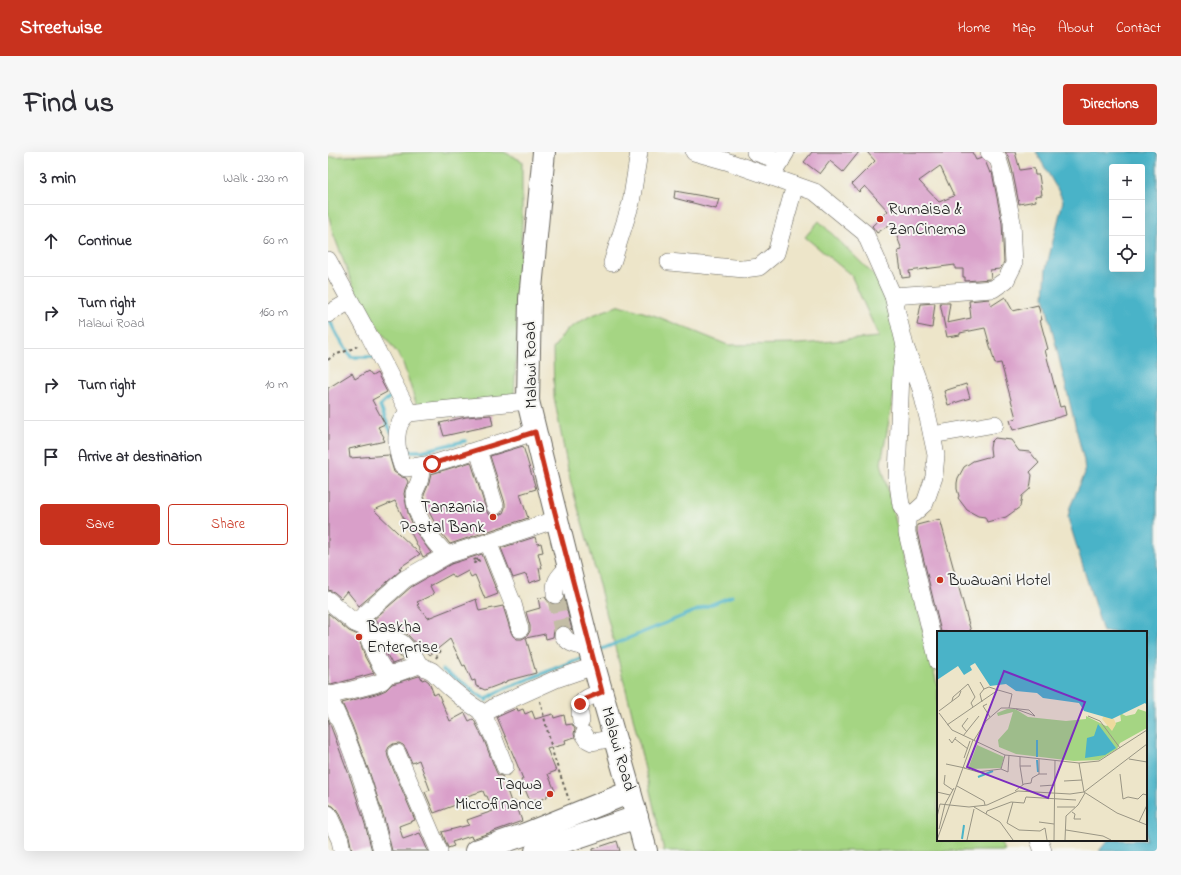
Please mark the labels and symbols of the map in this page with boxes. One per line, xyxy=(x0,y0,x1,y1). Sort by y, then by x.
place label: Rumaisa & ZanCinema xyxy=(888,197,966,242)
marker: Rumaisa & ZanCinema xyxy=(875,214,885,224)
street label: Malawi Road xyxy=(518,321,544,409)
route start xyxy=(423,455,441,473)
place label: Tanzania Postal Bank xyxy=(400,495,486,540)
marker: Tanzania Postal Bank xyxy=(488,512,498,522)
place label: Bwawani Hotel xyxy=(947,568,1051,593)
marker: Bwawani Hotel xyxy=(935,575,945,585)
place label: Baskha Enterprise xyxy=(366,615,439,660)
inset map xyxy=(937,631,1147,841)
marker: Baskha Enterprise xyxy=(354,632,364,642)
route end xyxy=(571,695,589,713)
street label: Malawi Road xyxy=(594,704,642,795)
place label: Taqwa Microfinance xyxy=(455,772,542,817)
marker: Taqwa Microfinance xyxy=(545,789,555,799)

